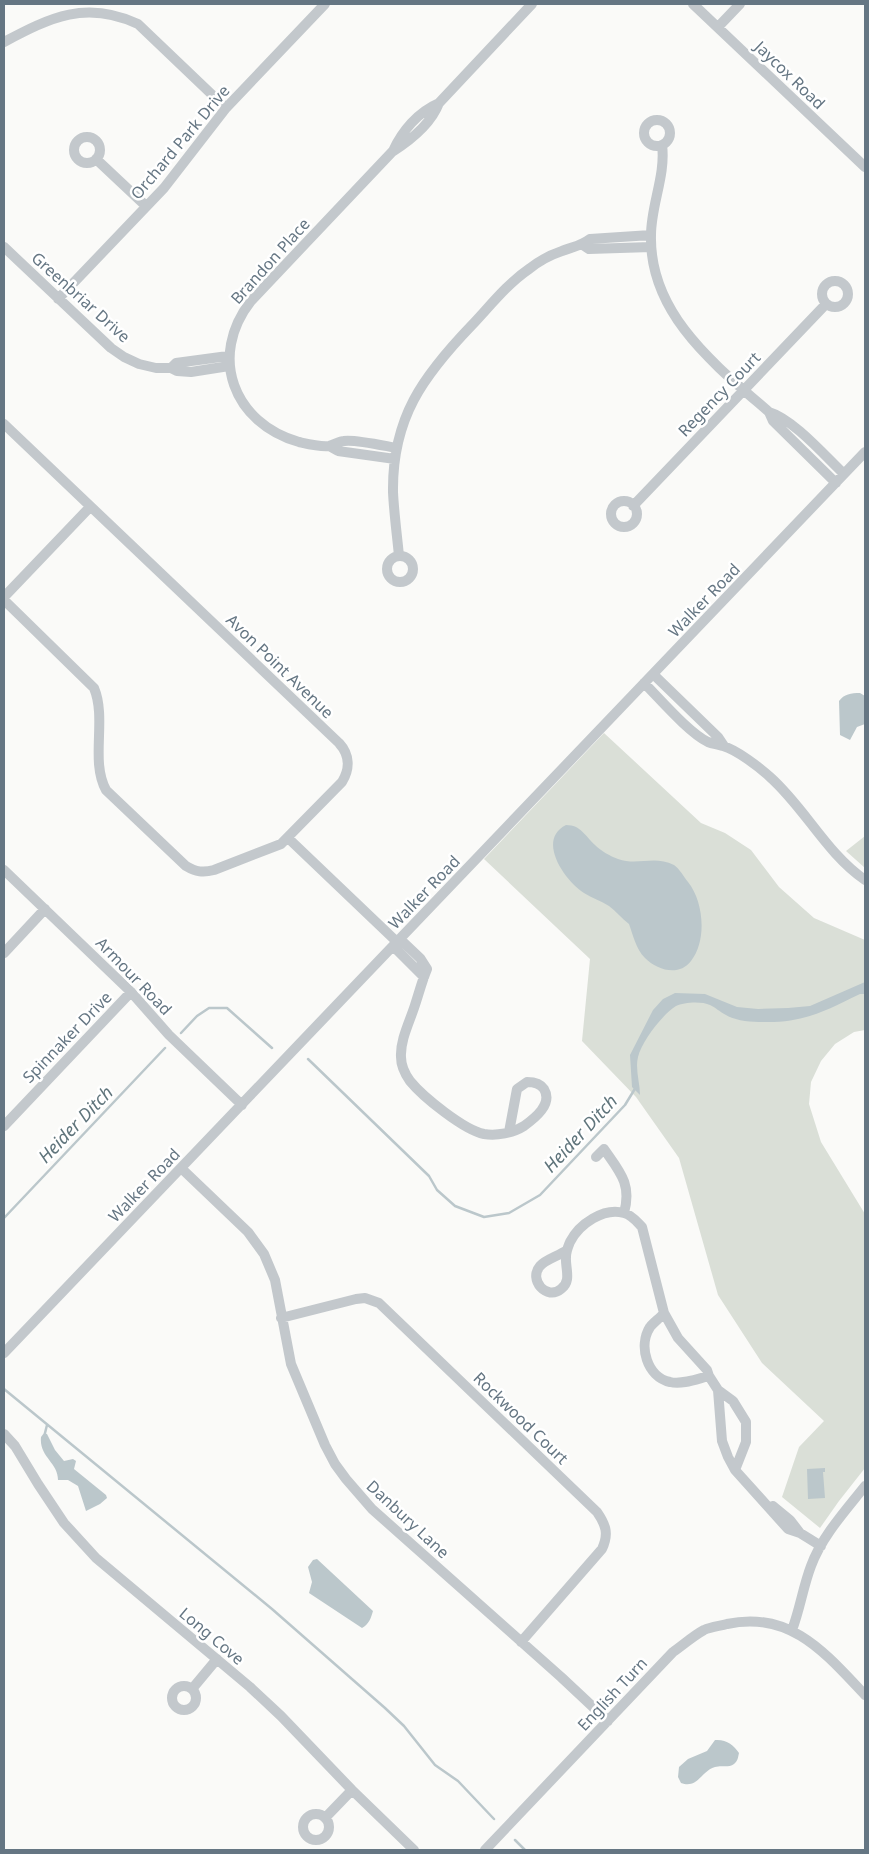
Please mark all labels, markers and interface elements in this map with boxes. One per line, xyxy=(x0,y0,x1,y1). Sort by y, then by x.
street label: Jaycox Road xyxy=(749,35,830,114)
street label: Orchard Park Drive xyxy=(126,80,234,204)
street label: Brandon Place xyxy=(225,213,315,309)
street label: Greenbriar Drive xyxy=(27,247,135,347)
street label: Regency Court xyxy=(673,347,765,441)
street label: Walker Road xyxy=(663,558,745,642)
street label: Avon Point Avenue xyxy=(221,609,339,723)
street label: Walker Road xyxy=(383,850,465,934)
street label: Armour Road xyxy=(91,932,177,1020)
street label: Spinnaker Drive xyxy=(18,986,116,1088)
water label: Heider Ditch xyxy=(32,1080,118,1168)
water label: Heider Ditch xyxy=(538,1089,622,1177)
street label: Walker Road xyxy=(103,1143,185,1227)
street label: Rockwood Court xyxy=(469,1367,573,1469)
street label: Danbury Lane xyxy=(362,1475,454,1563)
street label: Long Cove xyxy=(175,1602,249,1670)
street label: English Turn xyxy=(572,1652,652,1736)

